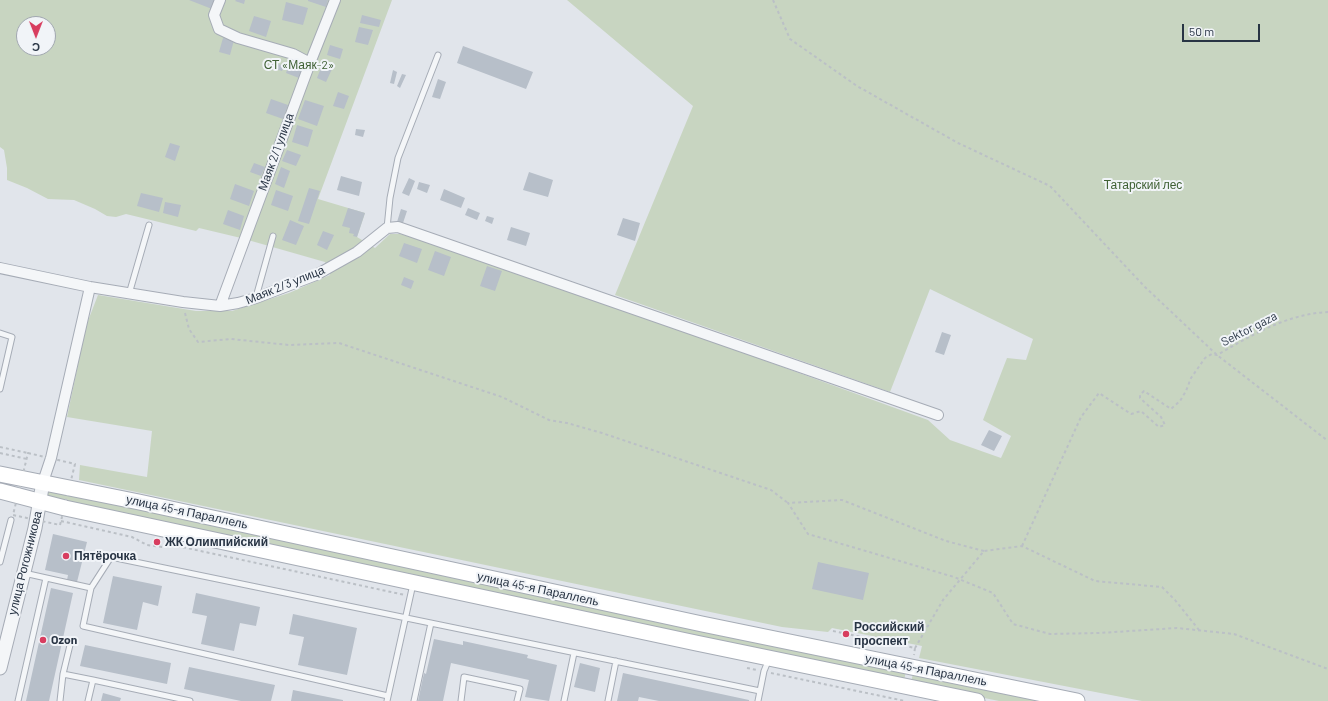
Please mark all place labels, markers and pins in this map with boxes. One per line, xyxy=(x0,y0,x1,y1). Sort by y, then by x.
place label: ЖК Олимпийский xyxy=(165,535,268,549)
marker: ЖК Олимпийский xyxy=(152,537,162,547)
place label: Пятёрочка xyxy=(74,549,136,563)
marker: Пятёрочка xyxy=(61,551,71,561)
place label: Российский проспект xyxy=(854,620,924,648)
marker: Российский проспект xyxy=(841,629,851,639)
place label: Ozon xyxy=(51,633,77,647)
marker: Ozon xyxy=(38,635,48,645)

